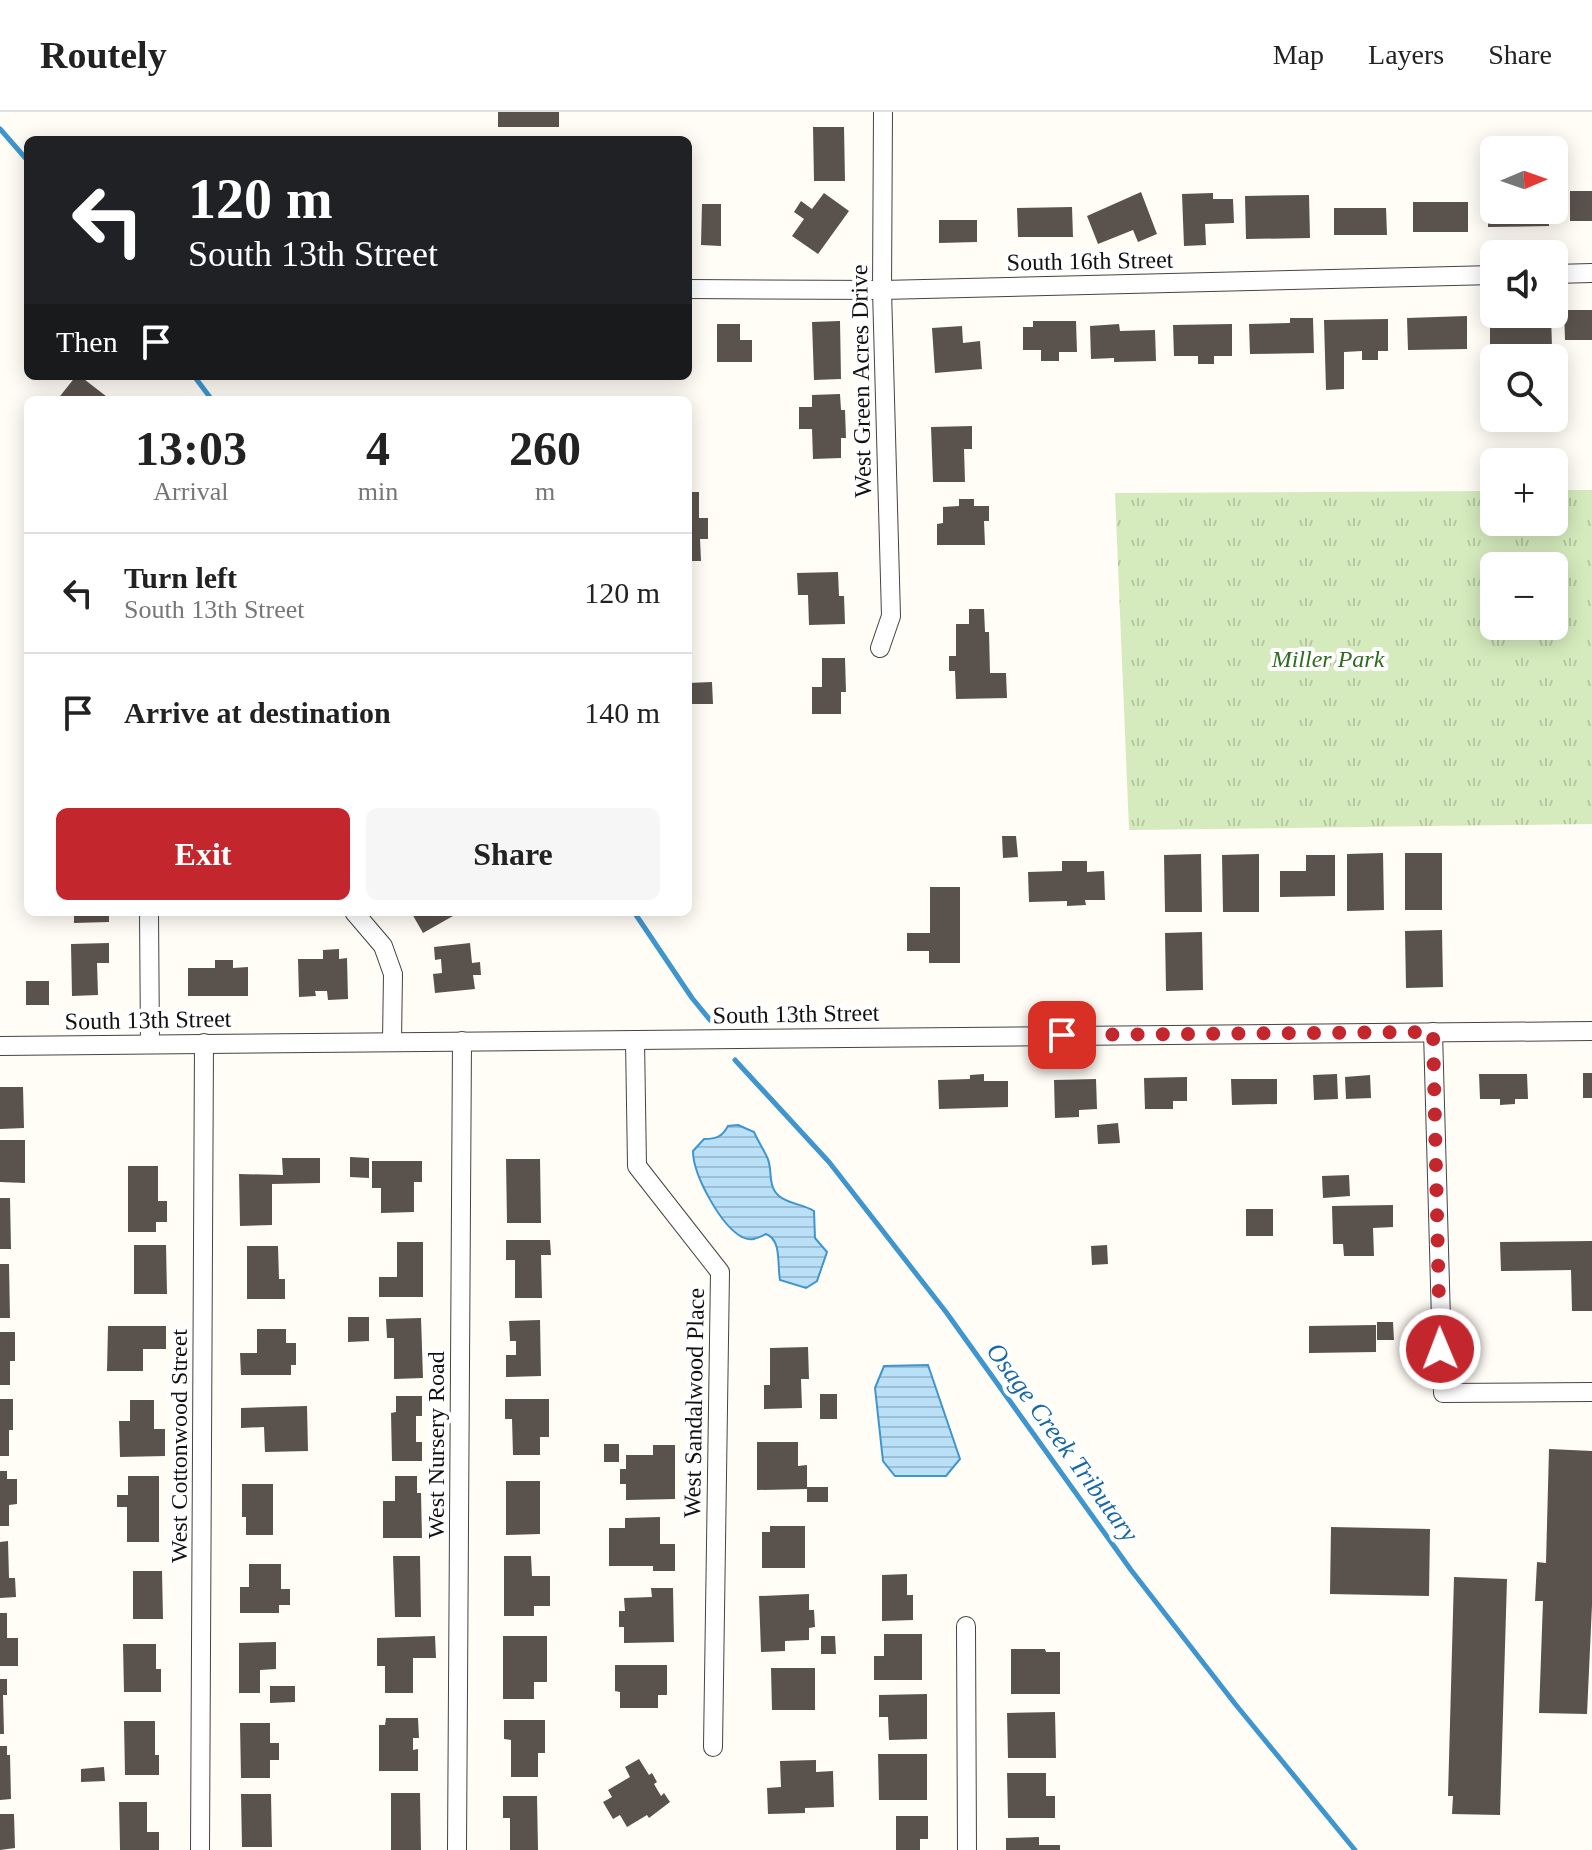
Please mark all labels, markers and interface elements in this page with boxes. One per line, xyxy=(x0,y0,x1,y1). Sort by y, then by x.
text: Routely xyxy=(40,34,167,76)
text: Map xyxy=(1273,39,1324,70)
text: Layers xyxy=(1368,39,1444,70)
text: Share xyxy=(1488,39,1552,70)
north arrow xyxy=(1480,136,1568,224)
map controls xyxy=(1480,136,1568,640)
icon: left xyxy=(56,168,160,272)
text: 120 m xyxy=(188,168,333,230)
text: South 13th Street xyxy=(188,234,438,274)
button: sound xyxy=(1480,240,1568,328)
street label: South 16th Street xyxy=(1006,247,1174,275)
street label: West Green Acres Drive xyxy=(846,264,876,498)
icon: arrive xyxy=(134,320,178,364)
text: Then xyxy=(56,325,118,358)
button: search xyxy=(1480,344,1568,432)
text: 13:03 xyxy=(135,422,247,475)
text: 4 xyxy=(366,422,390,475)
text: 260 xyxy=(509,422,581,475)
button: + xyxy=(1480,448,1568,536)
text: Arrival xyxy=(153,477,228,506)
text: min xyxy=(358,477,398,506)
text: m xyxy=(535,477,555,506)
button: − xyxy=(1480,552,1568,640)
text: Turn left xyxy=(124,561,237,594)
icon: left xyxy=(56,571,100,615)
text: 120 m xyxy=(584,576,660,609)
text: South 13th Street xyxy=(124,595,305,624)
park label: Miller Park xyxy=(1271,646,1385,672)
icon: arrive xyxy=(56,691,100,735)
text: Arrive at destination xyxy=(124,696,391,729)
text: 140 m xyxy=(584,696,660,729)
button: Exit xyxy=(56,808,350,900)
button: Share xyxy=(366,808,660,900)
street label: South 13th Street xyxy=(712,1000,880,1028)
pin xyxy=(1028,1001,1096,1069)
street label: South 13th Street xyxy=(64,1006,232,1034)
icon: arrive xyxy=(1040,1013,1084,1057)
street label: West Sandalwood Place xyxy=(679,1288,709,1518)
position arrow xyxy=(1398,1307,1482,1391)
street label: West Cottonwood Street xyxy=(166,1329,192,1563)
water label: Osage Creek Tributary xyxy=(981,1337,1145,1548)
street label: West Nursery Road xyxy=(423,1351,449,1539)

